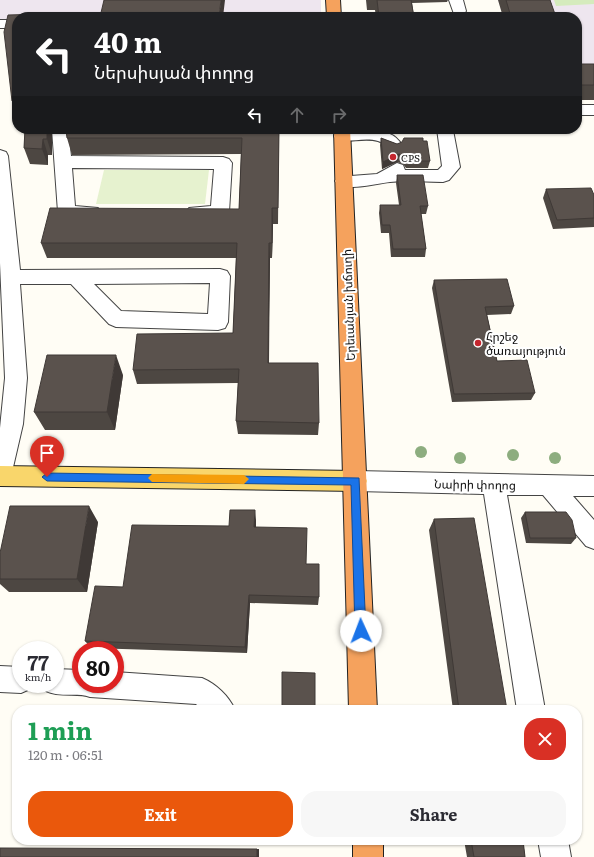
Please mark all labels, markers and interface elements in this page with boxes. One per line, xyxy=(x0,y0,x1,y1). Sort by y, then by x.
text: 40 m xyxy=(94,20,162,62)
icon: left xyxy=(28,28,80,80)
text: Ներսիսյան փողոց xyxy=(94,58,254,85)
icon: left xyxy=(244,104,266,126)
icon: ahead xyxy=(286,104,308,126)
icon: right xyxy=(328,104,350,126)
place label: CPS xyxy=(401,150,420,165)
marker: CPS xyxy=(388,152,398,162)
street label: Երեւանյան խճուղի xyxy=(337,249,359,361)
place label: Հրշեջ ծառայություն xyxy=(486,327,566,359)
marker: Հրշեջ ծառայություն xyxy=(473,338,483,348)
pin xyxy=(30,436,64,477)
icon: arrive xyxy=(36,442,58,464)
street label: Նաիրի փողոց xyxy=(434,474,516,494)
position arrow xyxy=(340,610,382,652)
speed limit sign: 80 xyxy=(72,641,124,693)
text: 77 xyxy=(27,647,49,677)
text: km/h xyxy=(25,669,51,684)
text: 1 min xyxy=(28,712,92,747)
button: close xyxy=(524,718,566,760)
text: 120 m · 06:51 xyxy=(28,745,103,764)
button: Exit xyxy=(28,791,293,837)
button: Share xyxy=(301,791,566,837)

